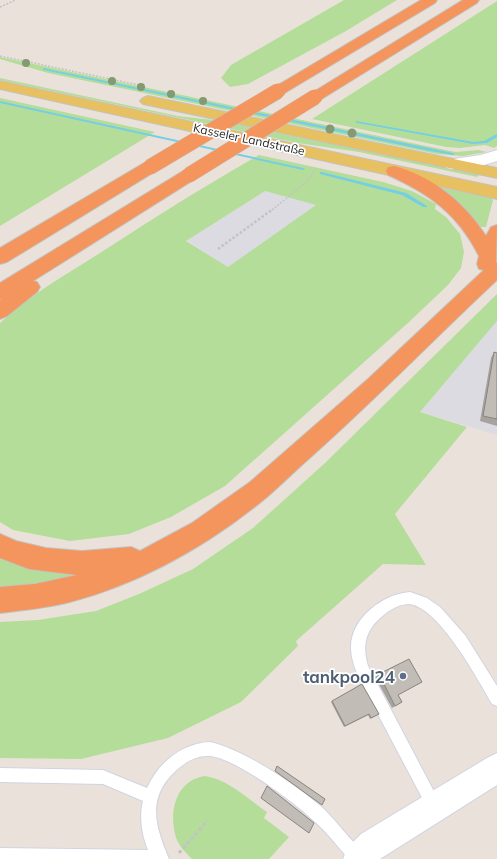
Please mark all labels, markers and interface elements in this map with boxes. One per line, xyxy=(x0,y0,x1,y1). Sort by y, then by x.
street label: Kasseler Landstraße xyxy=(192,120,306,158)
place label: tankpool24 xyxy=(303,666,395,687)
marker: tankpool24 xyxy=(398,671,408,681)

